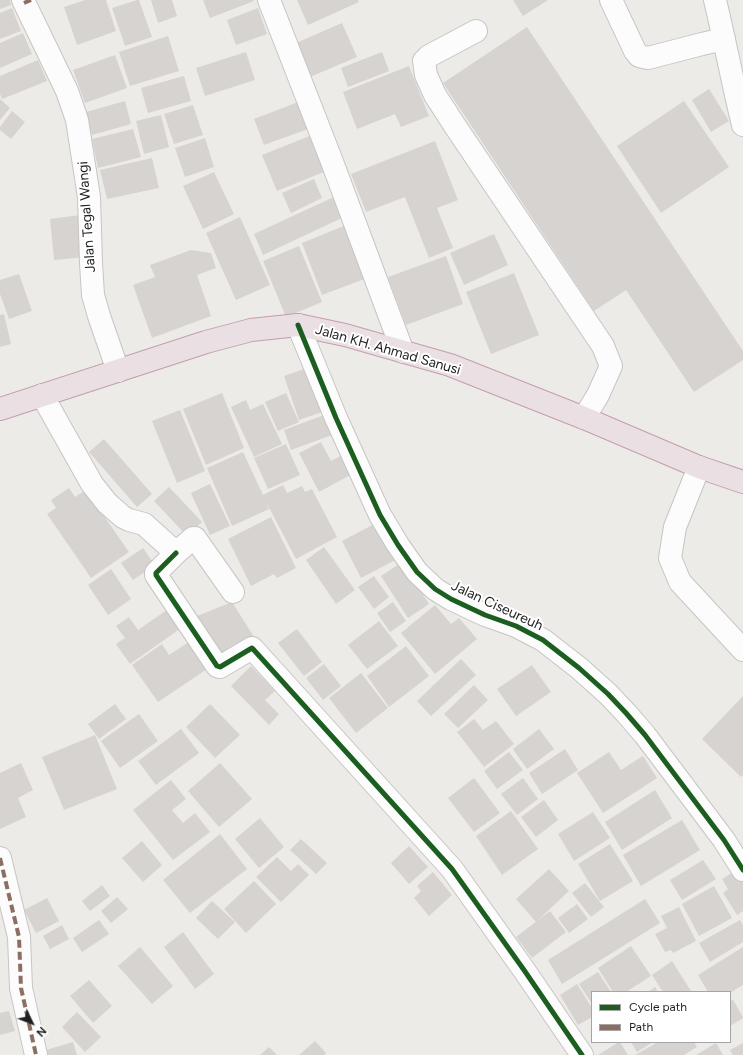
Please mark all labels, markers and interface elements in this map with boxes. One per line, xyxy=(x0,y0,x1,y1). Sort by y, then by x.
street label: Jalan Tegal Wangi xyxy=(75,161,99,273)
street label: Jalan KH. Ahmad Sanusi xyxy=(313,321,463,379)
street label: Jalan Ciseureuh xyxy=(449,577,545,635)
legend xyxy=(591,991,731,1043)
text: Cycle path xyxy=(629,1000,687,1014)
north arrow xyxy=(12,1003,52,1043)
text: Path xyxy=(629,1020,653,1034)
text: N xyxy=(33,1024,49,1039)

